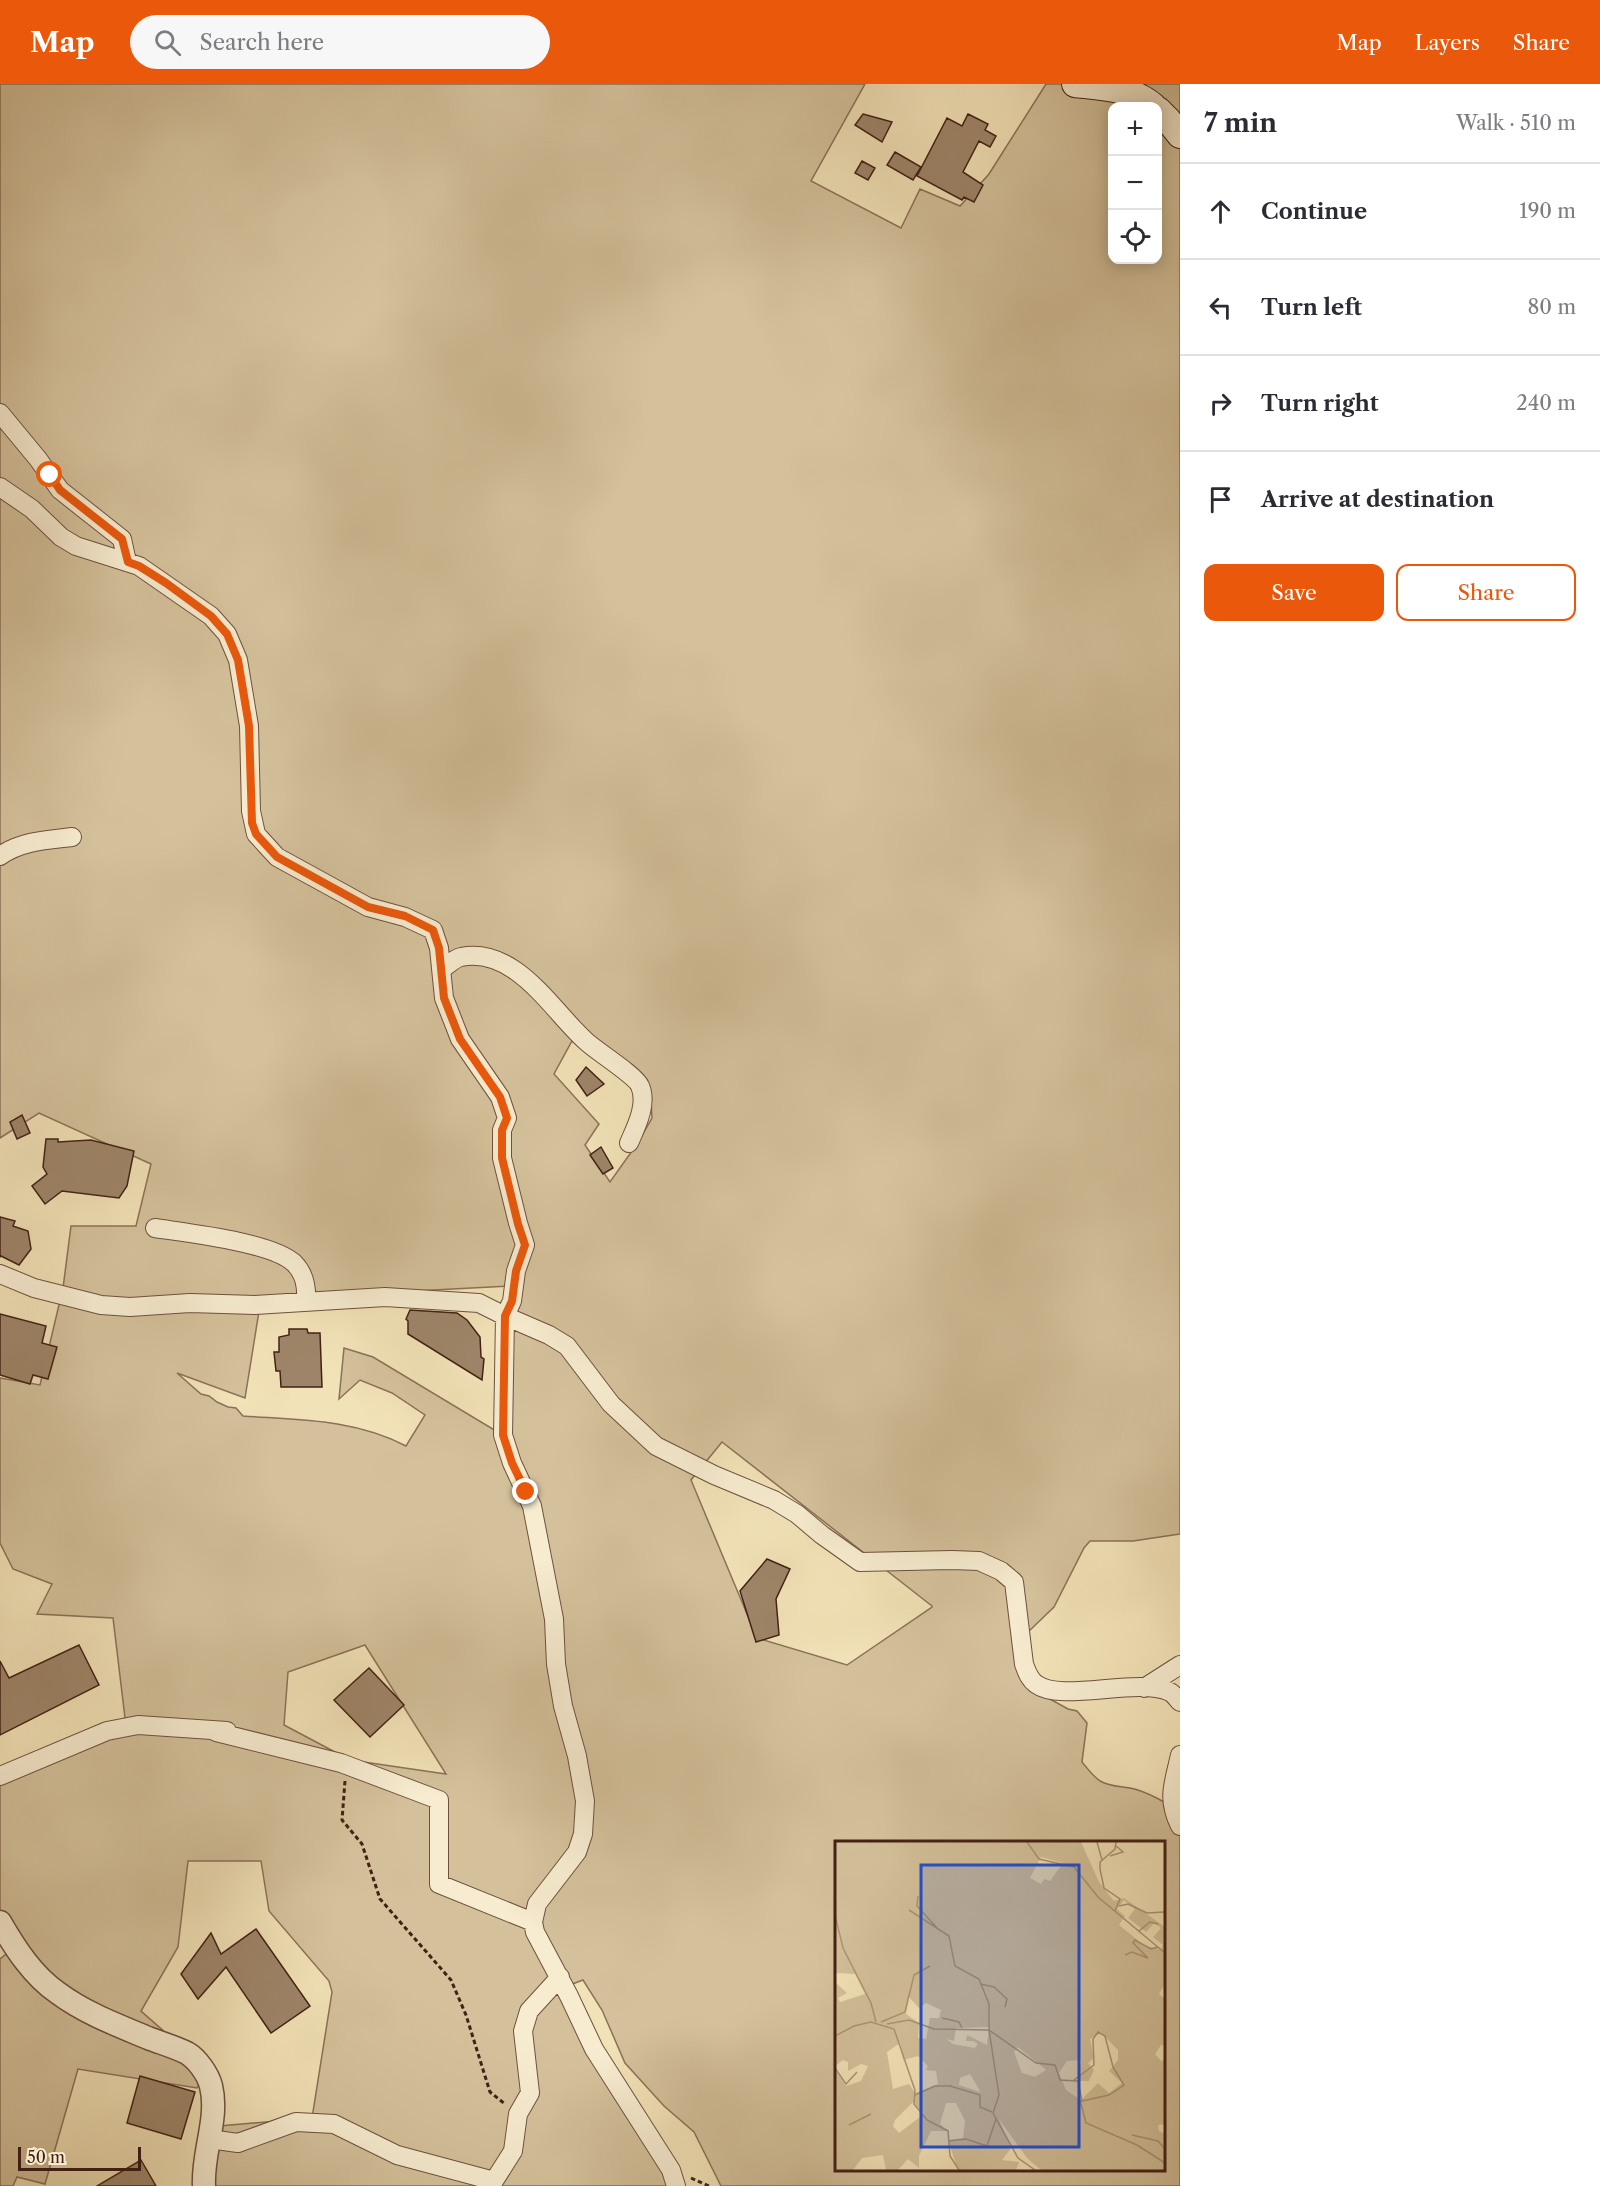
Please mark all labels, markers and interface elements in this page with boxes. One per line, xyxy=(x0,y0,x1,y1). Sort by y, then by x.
search box xyxy=(130,15,550,69)
text: Map xyxy=(30,25,94,59)
icon: search xyxy=(151,26,184,59)
text: Search here xyxy=(199,29,324,56)
text: Map xyxy=(1337,30,1382,55)
text: Layers xyxy=(1415,30,1480,55)
text: Share xyxy=(1513,30,1570,55)
map controls xyxy=(1108,102,1162,264)
button: + xyxy=(1108,102,1162,156)
text: 7 min xyxy=(1204,107,1277,139)
text: Walk · 510 m xyxy=(1456,111,1576,135)
button: − xyxy=(1108,156,1162,210)
icon: ahead xyxy=(1204,195,1237,228)
text: Continue xyxy=(1261,198,1367,225)
text: 190 m xyxy=(1519,199,1576,223)
button: locate xyxy=(1108,210,1162,264)
icon: left xyxy=(1204,291,1237,324)
text: Turn left xyxy=(1261,294,1362,321)
text: 80 m xyxy=(1528,295,1576,319)
icon: right xyxy=(1204,387,1237,420)
text: Turn right xyxy=(1261,390,1379,417)
text: 240 m xyxy=(1516,391,1576,415)
route start xyxy=(36,461,62,487)
icon: arrive xyxy=(1204,483,1237,516)
text: Arrive at destination xyxy=(1261,486,1494,513)
button: Save xyxy=(1204,564,1384,621)
button: Share xyxy=(1396,564,1576,621)
route end xyxy=(512,1478,538,1504)
inset map xyxy=(835,1841,1165,2171)
scale bar xyxy=(18,2144,141,2172)
text: 50 m xyxy=(27,2147,65,2167)

